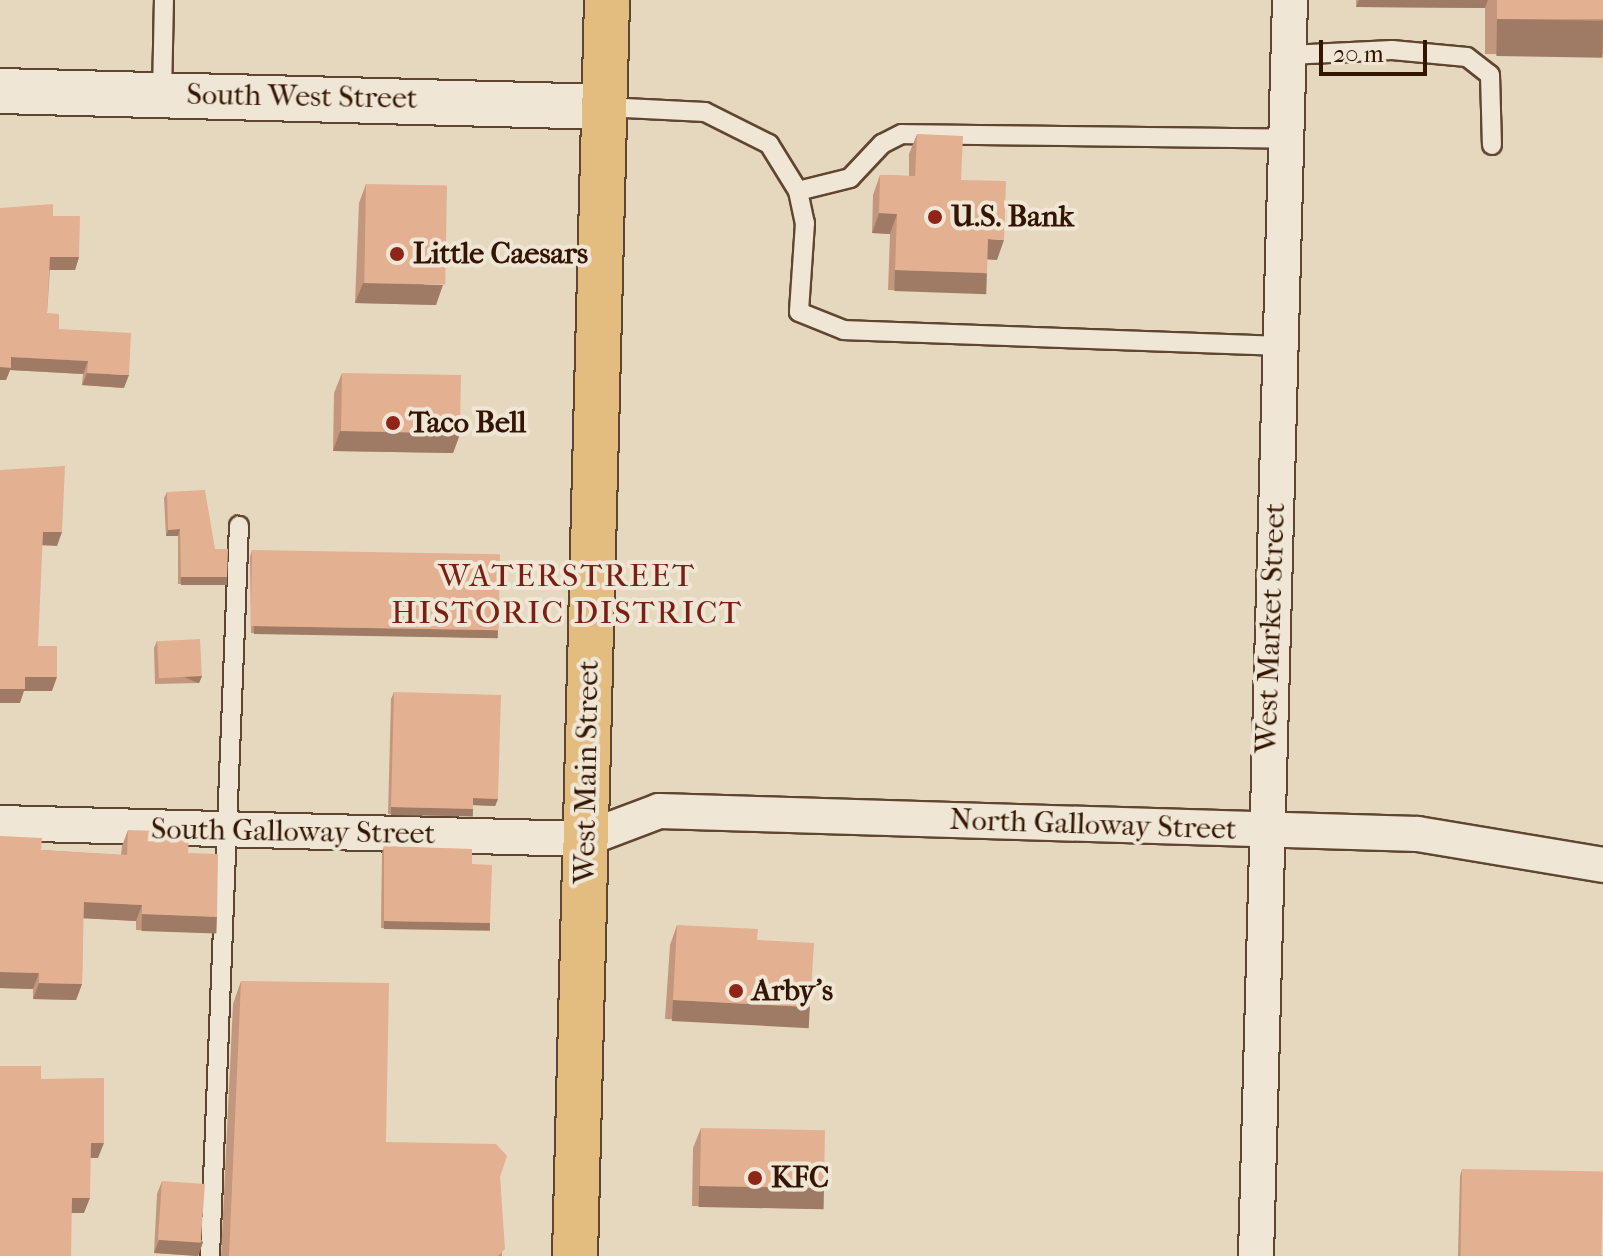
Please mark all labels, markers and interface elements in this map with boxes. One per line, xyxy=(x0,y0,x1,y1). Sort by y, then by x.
scale bar xyxy=(1323,24,1431,74)
text: 20 m xyxy=(1333,40,1384,68)
street label: South West Street xyxy=(186,77,418,117)
place label: U.S. Bank xyxy=(951,199,1074,235)
marker: U.S. Bank xyxy=(926,208,944,226)
place label: Little Caesars xyxy=(413,236,588,272)
marker: Little Caesars xyxy=(388,245,406,263)
place label: Taco Bell xyxy=(409,405,526,441)
marker: Taco Bell xyxy=(384,414,402,432)
street label: West Market Street xyxy=(1249,502,1293,754)
district label: WATERSTREET HISTORIC DISTRICT xyxy=(391,558,743,633)
street label: West Main Street xyxy=(567,660,607,884)
street label: North Galloway Street xyxy=(949,802,1237,848)
street label: South Galloway Street xyxy=(151,812,435,852)
place label: Arby's xyxy=(752,973,833,1009)
marker: Arby's xyxy=(727,982,745,1000)
place label: KFC xyxy=(771,1160,829,1196)
marker: KFC xyxy=(746,1169,764,1187)

